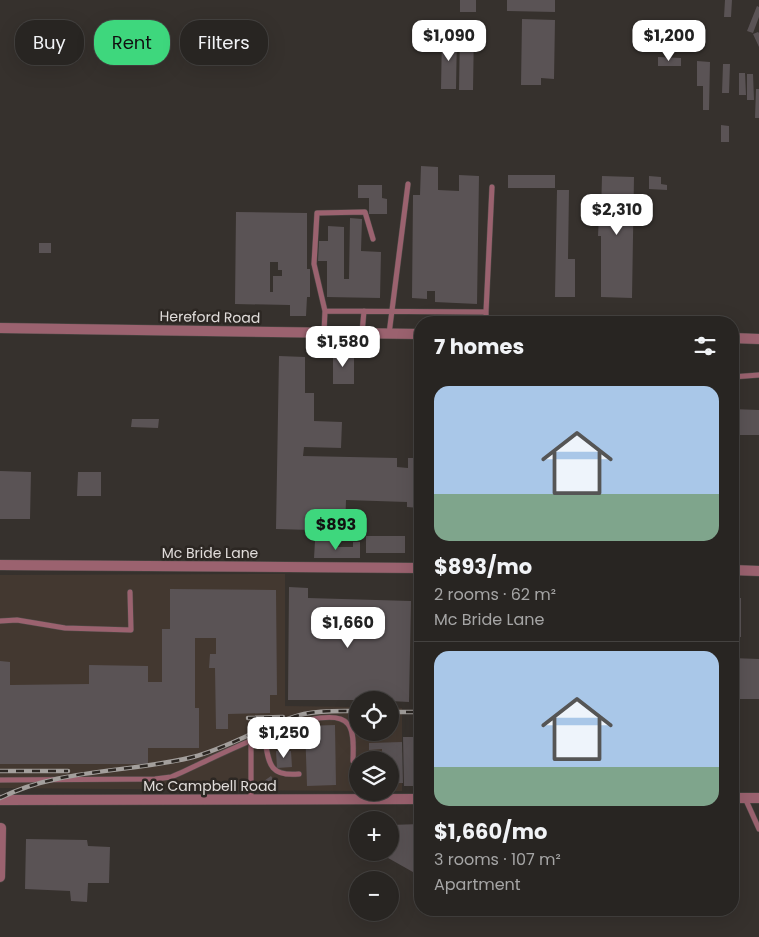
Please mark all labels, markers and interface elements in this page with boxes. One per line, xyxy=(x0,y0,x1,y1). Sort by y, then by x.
chip: Buy xyxy=(15,20,84,65)
chip: Rent xyxy=(94,20,170,65)
chip: Filters xyxy=(180,20,268,65)
pin: $1,090 xyxy=(408,20,490,62)
pin: $1,200 xyxy=(628,20,710,62)
text: $1,090 xyxy=(423,24,475,47)
text: $1,200 xyxy=(643,24,695,47)
pin: $2,310 xyxy=(576,194,658,236)
text: $2,310 xyxy=(592,198,642,221)
street label: Hereford Road xyxy=(159,306,261,328)
pin: $1,580 xyxy=(302,326,384,368)
text: $1,580 xyxy=(317,330,369,353)
text: 7 homes xyxy=(434,332,524,361)
icon: filters xyxy=(691,332,719,360)
icon: home xyxy=(532,418,622,508)
pin: $893 xyxy=(306,508,366,551)
text: $893 xyxy=(316,513,356,536)
street label: Mc Bride Lane xyxy=(162,543,259,563)
text: $893/mo xyxy=(434,552,532,581)
text: 2 rooms · 62 m² xyxy=(434,583,556,606)
pin: $1,660 xyxy=(307,606,389,649)
text: Mc Bride Lane xyxy=(434,608,544,631)
text: $1,660 xyxy=(322,611,374,634)
icon: home xyxy=(532,684,622,774)
map controls xyxy=(349,691,399,921)
button: locate xyxy=(349,691,399,741)
pin: $1,250 xyxy=(243,716,325,759)
text: $1,250 xyxy=(258,721,310,744)
button: layers xyxy=(349,751,399,801)
street label: Mc Campbell Road xyxy=(143,776,277,796)
button: + xyxy=(349,811,399,861)
text: $1,660/mo xyxy=(434,817,547,846)
text: 3 rooms · 107 m² xyxy=(434,848,561,871)
button: − xyxy=(349,871,399,921)
text: Apartment xyxy=(434,873,521,896)

